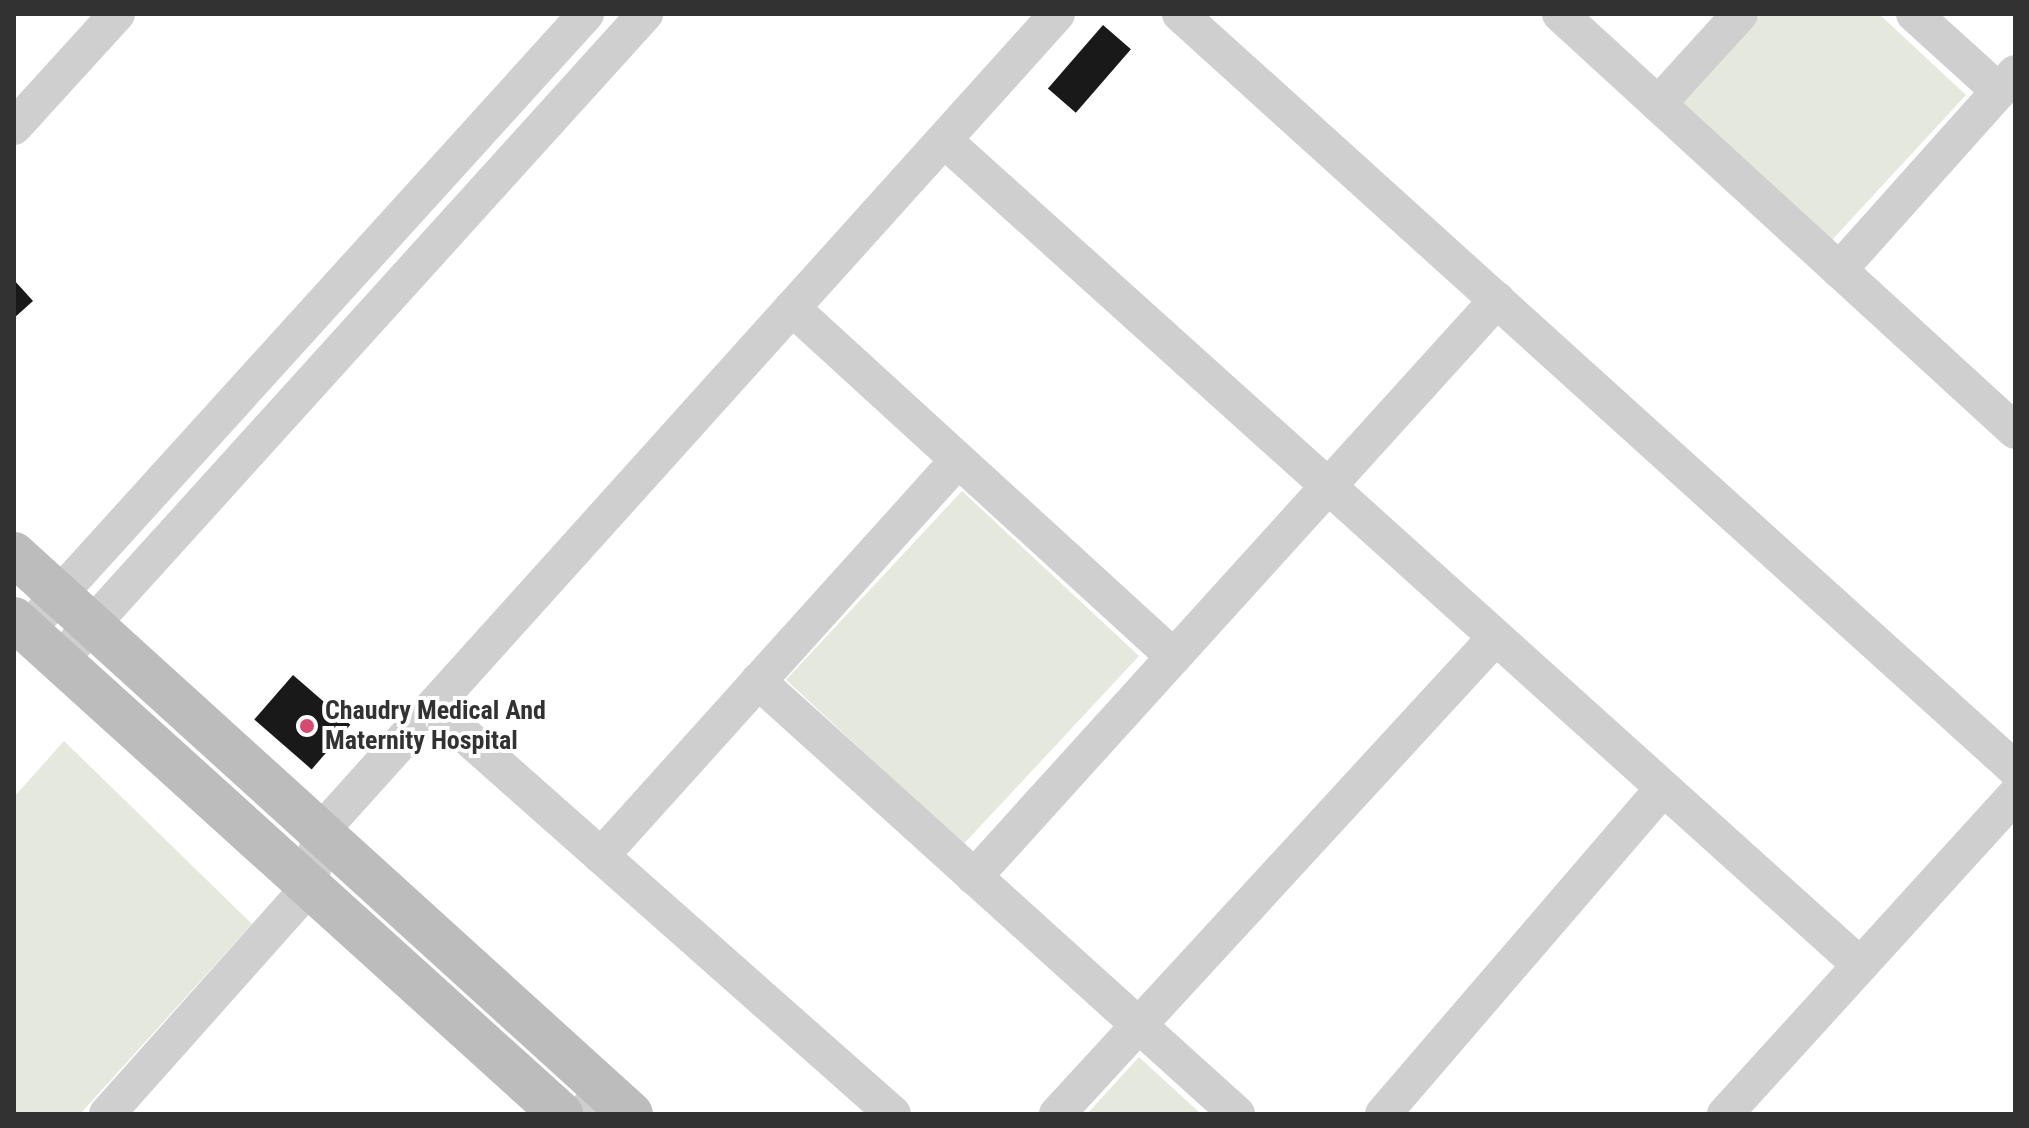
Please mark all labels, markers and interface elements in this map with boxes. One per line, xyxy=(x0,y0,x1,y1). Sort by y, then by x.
place label: Chaudry Medical And Maternity Hospital xyxy=(325,695,546,756)
marker: Chaudry Medical And Maternity Hospital xyxy=(296,715,318,737)

